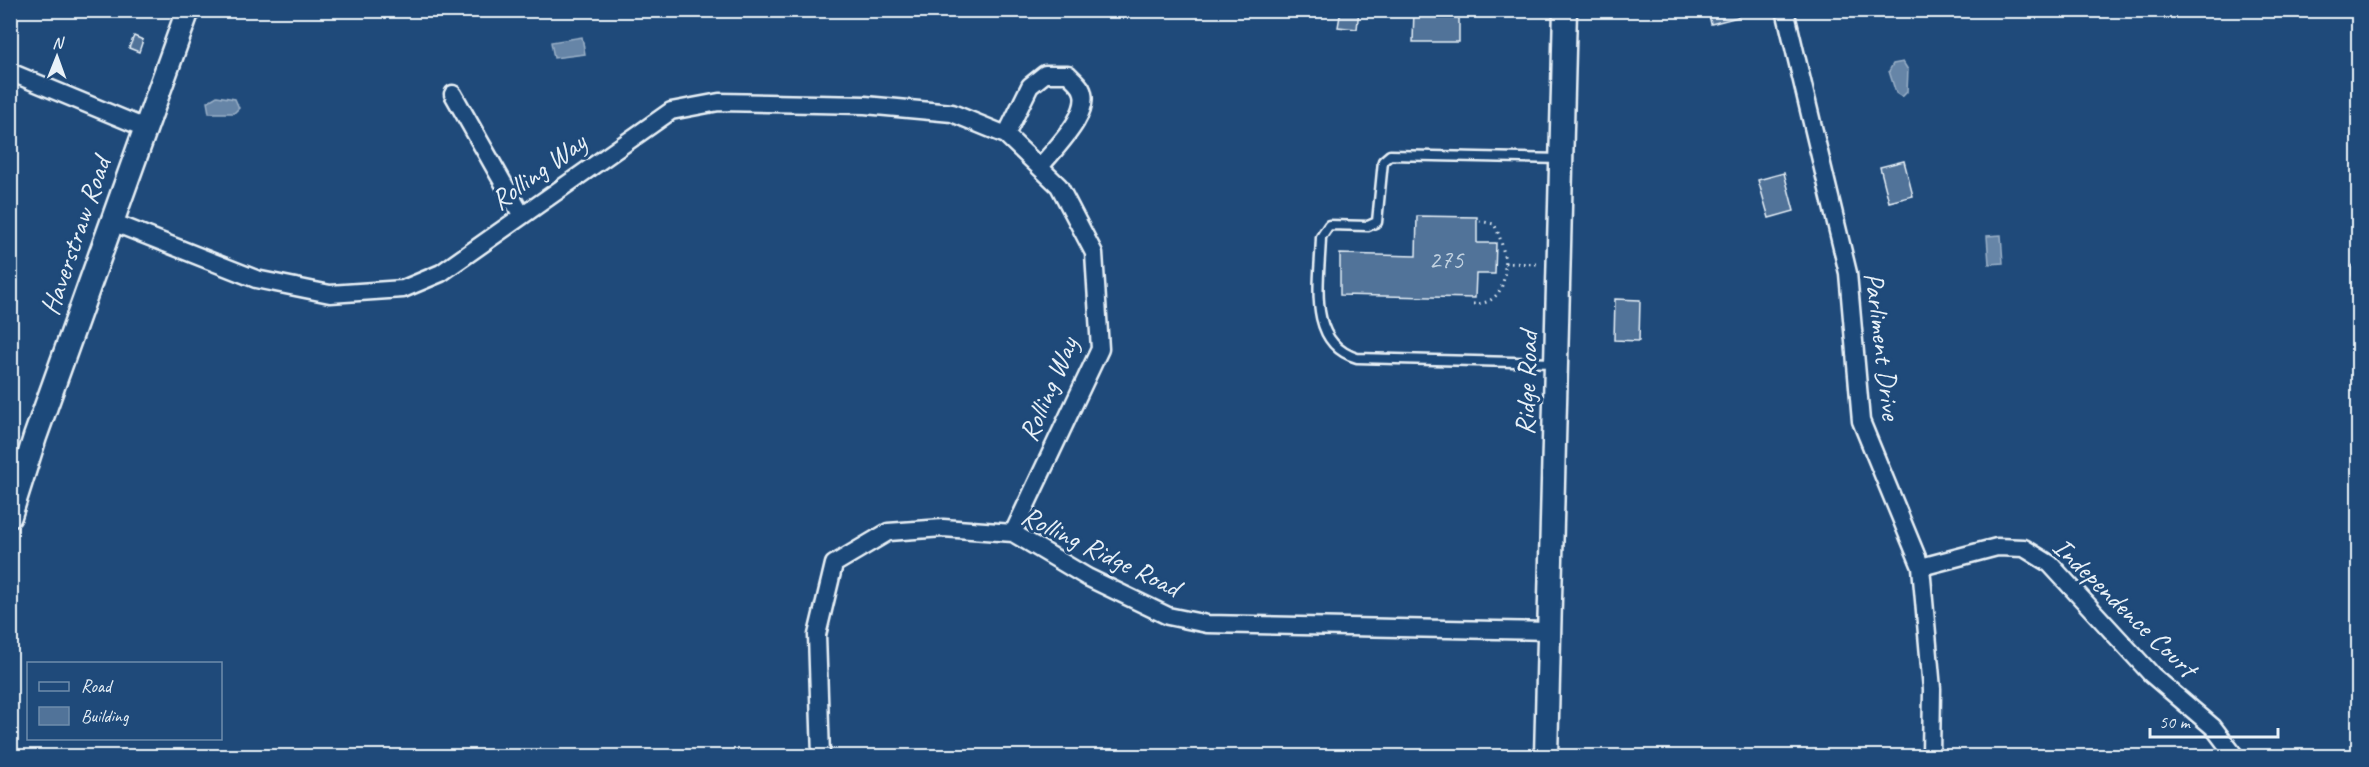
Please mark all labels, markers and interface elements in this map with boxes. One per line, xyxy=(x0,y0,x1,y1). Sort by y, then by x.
north arrow xyxy=(27,27,87,87)
text: N xyxy=(52,33,65,53)
street label: Rolling Way xyxy=(483,123,595,217)
street label: Haverstraw Road xyxy=(32,149,120,319)
house number: 275 xyxy=(1428,243,1465,276)
street label: Parliment Drive xyxy=(1857,271,1910,423)
street label: Ridge Road xyxy=(1507,326,1545,436)
street label: Rolling Way xyxy=(1010,329,1087,446)
street label: Rolling Ridge Road xyxy=(1016,498,1190,606)
street label: Independence Court xyxy=(2045,529,2207,687)
legend xyxy=(27,662,222,740)
text: Road xyxy=(81,675,114,697)
scale bar xyxy=(2150,701,2278,739)
text: Building xyxy=(81,705,130,727)
text: 50 m xyxy=(2159,711,2192,733)

